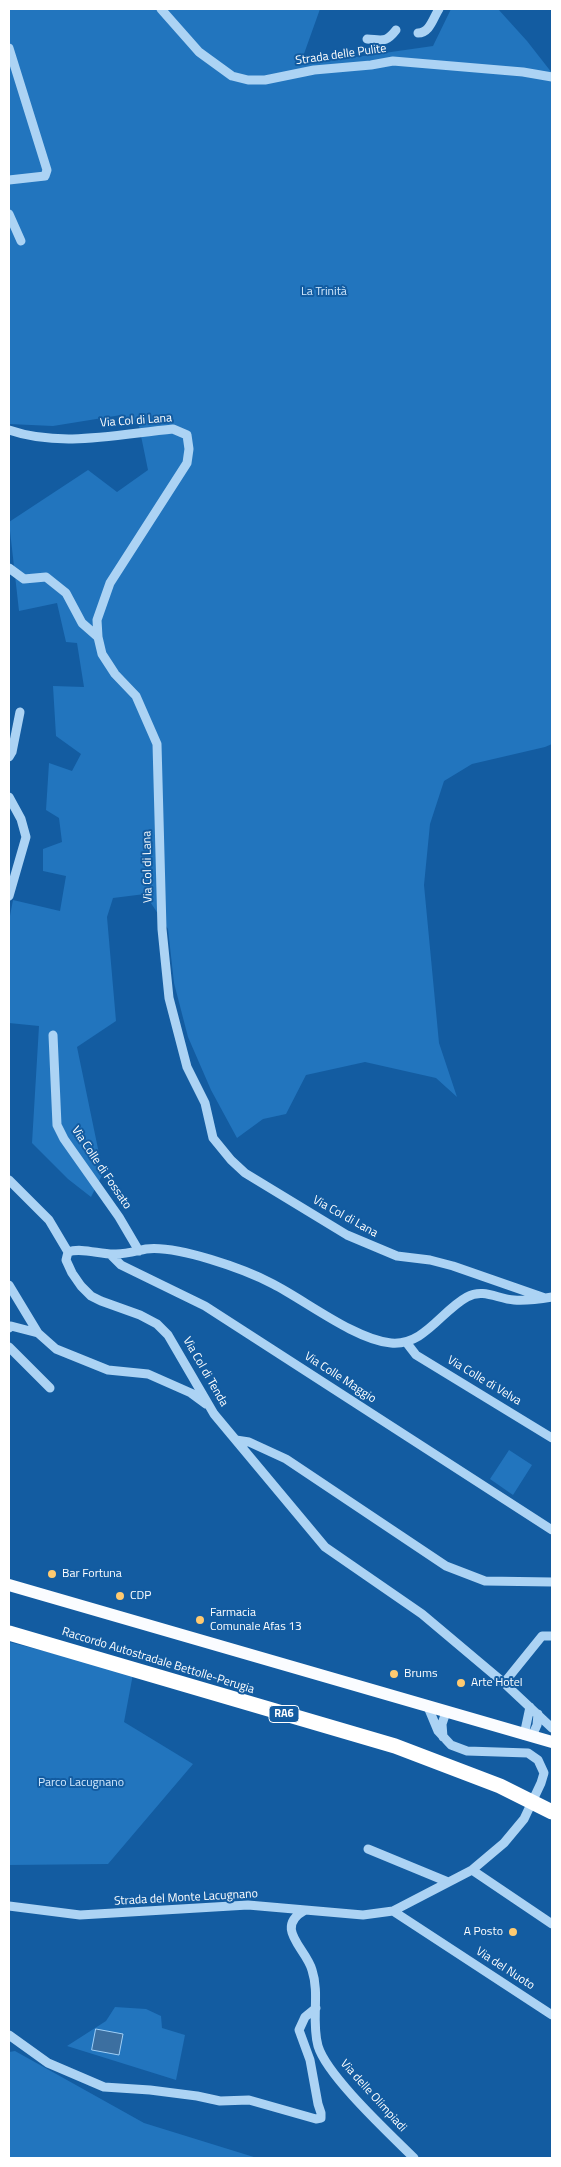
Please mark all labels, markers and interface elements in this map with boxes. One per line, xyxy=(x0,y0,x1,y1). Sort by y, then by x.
street label: Strada delle Pulite xyxy=(295,41,387,69)
park label: La Trinità xyxy=(301,285,347,299)
street label: Via Col di Lana xyxy=(99,411,173,431)
street label: Via Col di Lana xyxy=(140,831,156,903)
street label: Via Colle di Fossato xyxy=(68,1124,134,1212)
street label: Via Col di Lana xyxy=(310,1193,380,1241)
street label: Via Col di Tenda xyxy=(179,1335,231,1409)
street label: Via Colle Maggio xyxy=(301,1349,379,1407)
street label: Via Colle di Velva xyxy=(444,1353,524,1409)
place label: Bar Fortuna xyxy=(62,1567,122,1581)
marker: Bar Fortuna xyxy=(46,1568,58,1580)
place label: CDP xyxy=(130,1589,151,1603)
marker: CDP xyxy=(114,1590,126,1602)
place label: Farmacia Comunale Afas 13 xyxy=(210,1606,302,1634)
marker: Farmacia Comunale Afas 13 xyxy=(194,1614,206,1626)
street label: Raccordo Autostradale Bettolle-Perugia xyxy=(60,1625,256,1697)
place label: Brums xyxy=(404,1667,438,1681)
marker: Brums xyxy=(388,1668,400,1680)
place label: Arte Hotel xyxy=(471,1676,523,1690)
marker: Arte Hotel xyxy=(455,1677,467,1689)
road number: RA6 xyxy=(269,1706,299,1722)
park label: Parco Lacugnano xyxy=(38,1776,124,1790)
street label: Strada del Monte Lacugnano xyxy=(114,1887,258,1909)
place label: A Posto xyxy=(464,1925,503,1939)
marker: A Posto xyxy=(507,1926,519,1938)
street label: Via del Nuoto xyxy=(473,1945,537,1993)
street label: Via delle Olimpiadi xyxy=(337,2057,409,2135)

